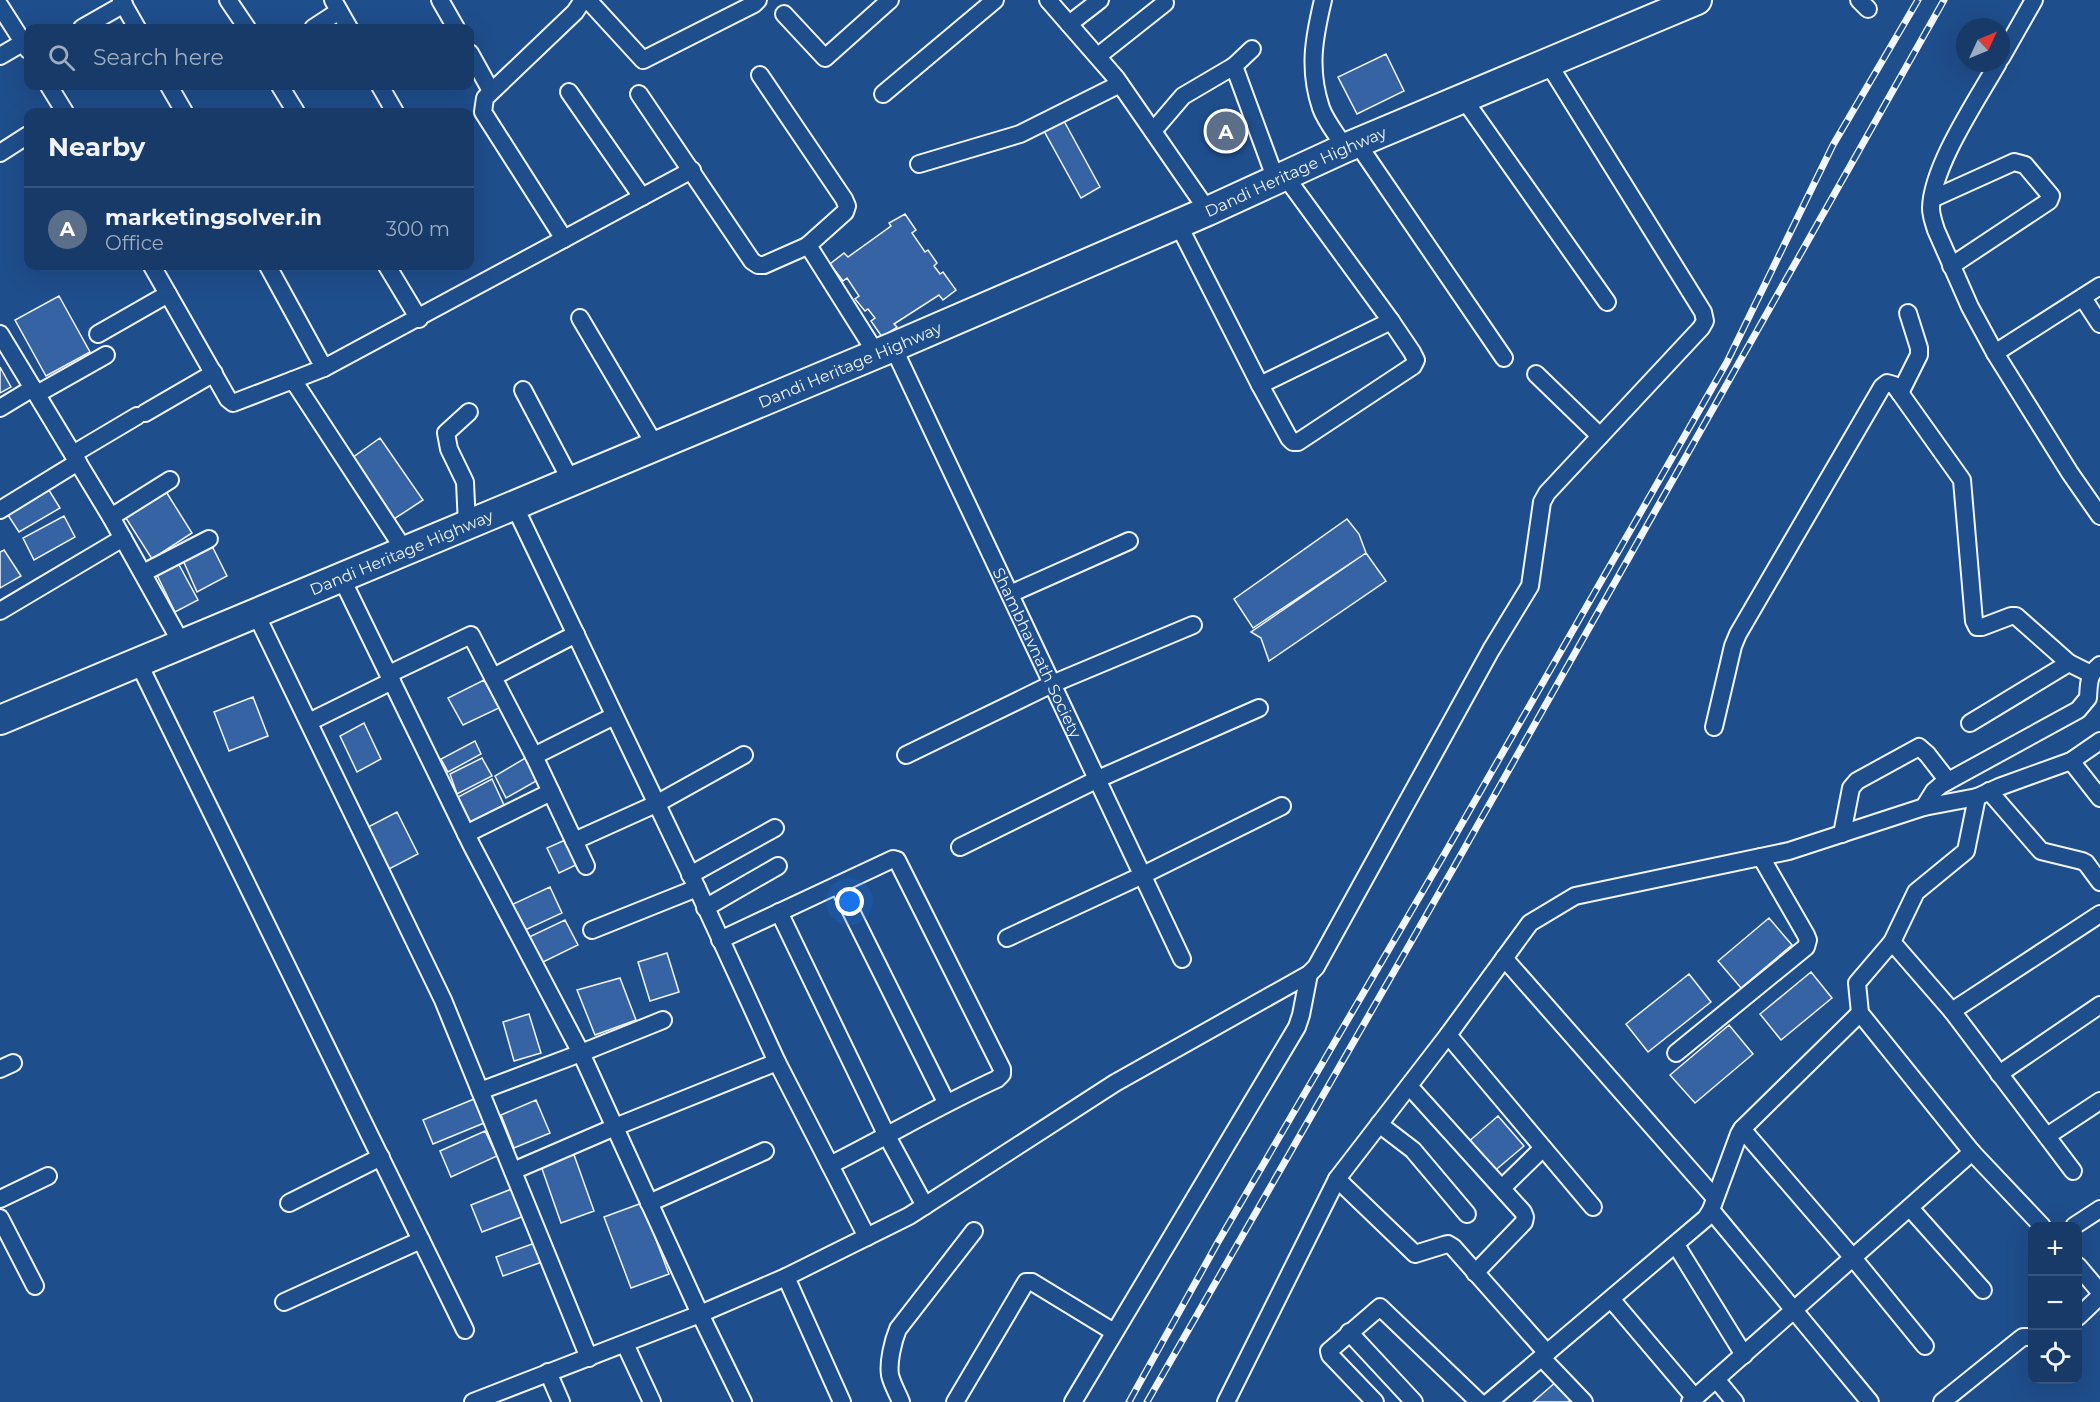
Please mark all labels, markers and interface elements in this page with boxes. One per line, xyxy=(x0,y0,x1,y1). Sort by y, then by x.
north arrow xyxy=(1956,18,2010,72)
search box xyxy=(24,24,474,90)
icon: search xyxy=(45,41,78,74)
text: Search here xyxy=(93,44,224,71)
pin: A xyxy=(1206,108,1246,154)
street label: Dandi Heritage Highway xyxy=(1202,123,1390,221)
text: Nearby xyxy=(48,131,145,163)
text: marketingsolver.in xyxy=(105,204,322,231)
text: A xyxy=(60,217,75,241)
text: 300 m xyxy=(386,217,450,241)
text: Office xyxy=(105,231,164,255)
street label: Dandi Heritage Highway xyxy=(755,318,945,412)
street label: Dandi Heritage Highway xyxy=(307,506,496,600)
street label: Shambhavnath Society xyxy=(989,565,1085,741)
your location xyxy=(835,887,864,916)
map controls xyxy=(2028,1222,2082,1384)
button: + xyxy=(2028,1222,2082,1276)
button: − xyxy=(2028,1276,2082,1330)
button: locate xyxy=(2028,1330,2082,1384)

